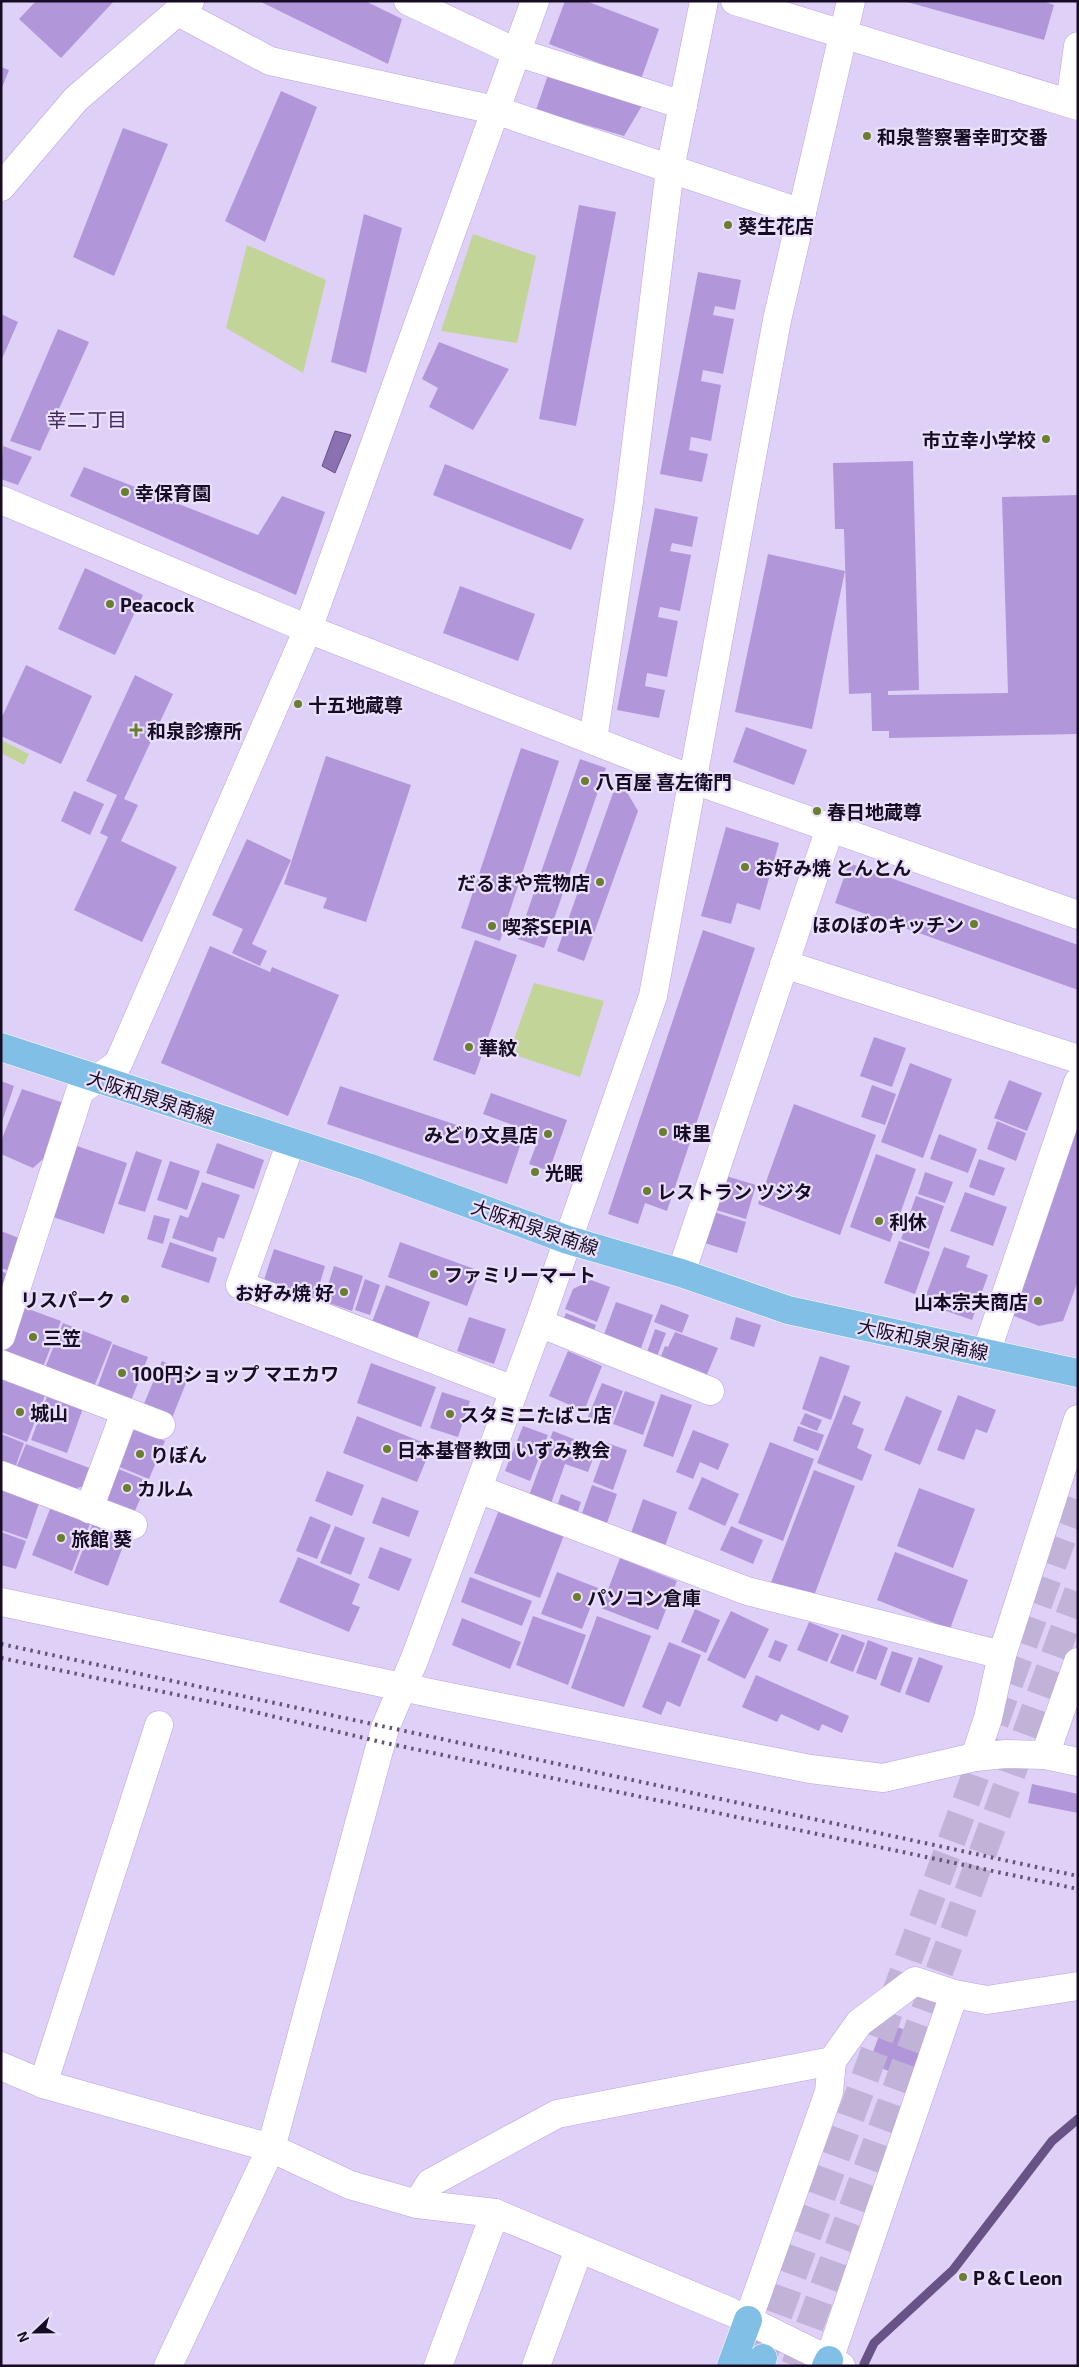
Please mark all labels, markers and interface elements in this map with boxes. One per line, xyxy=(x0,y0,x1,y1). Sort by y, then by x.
place label: 和泉警察署幸町交番 xyxy=(877,125,1048,148)
marker: 和泉警察署幸町交番 xyxy=(861,130,873,142)
place label: 葵生花店 xyxy=(738,214,814,237)
marker: 葵生花店 xyxy=(722,219,734,231)
district label: 幸二丁目 xyxy=(47,407,127,431)
place label: 市立幸小学校 xyxy=(922,428,1036,451)
marker: 市立幸小学校 xyxy=(1040,433,1052,445)
place label: 幸保育園 xyxy=(135,481,211,504)
marker: 幸保育園 xyxy=(119,486,131,498)
place label: Peacock xyxy=(120,593,195,616)
marker: Peacock xyxy=(104,598,116,610)
place label: 十五地蔵尊 xyxy=(308,693,403,716)
marker: 十五地蔵尊 xyxy=(292,698,304,710)
place label: 和泉診療所 xyxy=(147,719,242,742)
marker: 和泉診療所 xyxy=(129,723,143,737)
place label: 八百屋 喜左衛門 xyxy=(595,770,732,793)
marker: 八百屋 喜左衛門 xyxy=(579,775,591,787)
place label: 春日地蔵尊 xyxy=(827,800,922,823)
marker: 春日地蔵尊 xyxy=(811,805,823,817)
place label: お好み焼 とんとん xyxy=(755,856,911,879)
marker: お好み焼 とんとん xyxy=(739,861,751,873)
place label: だるまや荒物店 xyxy=(457,871,590,894)
marker: だるまや荒物店 xyxy=(594,876,606,888)
place label: ほのぼのキッチン xyxy=(812,913,964,936)
place label: 喫茶SEPIA xyxy=(502,915,592,938)
marker: ほのぼのキッチン xyxy=(968,918,980,930)
marker: 喫茶SEPIA xyxy=(486,920,498,932)
place label: 華紋 xyxy=(479,1036,517,1059)
marker: 華紋 xyxy=(463,1041,475,1053)
street label: 大阪和泉泉南線 xyxy=(84,1066,218,1128)
place label: 味里 xyxy=(673,1121,711,1144)
place label: みどり文具店 xyxy=(424,1123,538,1146)
marker: 味里 xyxy=(657,1126,669,1138)
marker: みどり文具店 xyxy=(542,1128,554,1140)
place label: 光眠 xyxy=(545,1161,583,1184)
marker: 光眠 xyxy=(529,1166,541,1178)
place label: レストラン ツジタ xyxy=(657,1180,813,1203)
marker: レストラン ツジタ xyxy=(641,1185,653,1197)
street label: 大阪和泉泉南線 xyxy=(468,1194,602,1260)
place label: 利休 xyxy=(889,1210,927,1233)
marker: 利休 xyxy=(873,1215,885,1227)
place label: ファミリーマート xyxy=(444,1263,596,1286)
marker: ファミリーマート xyxy=(428,1268,440,1280)
place label: お好み焼 好 xyxy=(235,1281,334,1304)
marker: お好み焼 好 xyxy=(338,1286,350,1298)
place label: リスパーク xyxy=(20,1288,115,1311)
place label: 山本宗夫商店 xyxy=(914,1290,1028,1313)
marker: リスパーク xyxy=(119,1293,131,1305)
marker: 山本宗夫商店 xyxy=(1032,1295,1044,1307)
street label: 大阪和泉泉南線 xyxy=(856,1314,990,1364)
place label: 三笠 xyxy=(43,1326,81,1349)
marker: 三笠 xyxy=(27,1331,39,1343)
place label: 100円ショップ マエカワ xyxy=(132,1362,339,1385)
marker: 100円ショップ マエカワ xyxy=(116,1367,128,1379)
place label: 城山 xyxy=(30,1401,68,1424)
place label: スタミニたばこ店 xyxy=(460,1403,612,1426)
marker: 城山 xyxy=(14,1406,26,1418)
marker: スタミニたばこ店 xyxy=(444,1408,456,1420)
place label: 日本基督教団 いずみ教会 xyxy=(397,1438,610,1461)
place label: りぼん xyxy=(150,1443,207,1466)
marker: 日本基督教団 いずみ教会 xyxy=(381,1443,393,1455)
marker: りぼん xyxy=(134,1448,146,1460)
place label: カルム xyxy=(137,1477,194,1500)
marker: カルム xyxy=(121,1482,133,1494)
place label: 旅館 葵 xyxy=(71,1527,132,1550)
marker: 旅館 葵 xyxy=(55,1532,67,1544)
place label: パソコン倉庫 xyxy=(587,1586,701,1609)
marker: パソコン倉庫 xyxy=(571,1591,583,1603)
place label: P＆C Leon xyxy=(973,2266,1063,2289)
marker: P＆C Leon xyxy=(957,2271,969,2283)
north arrow xyxy=(10,2307,60,2357)
text: N xyxy=(13,2329,32,2345)

